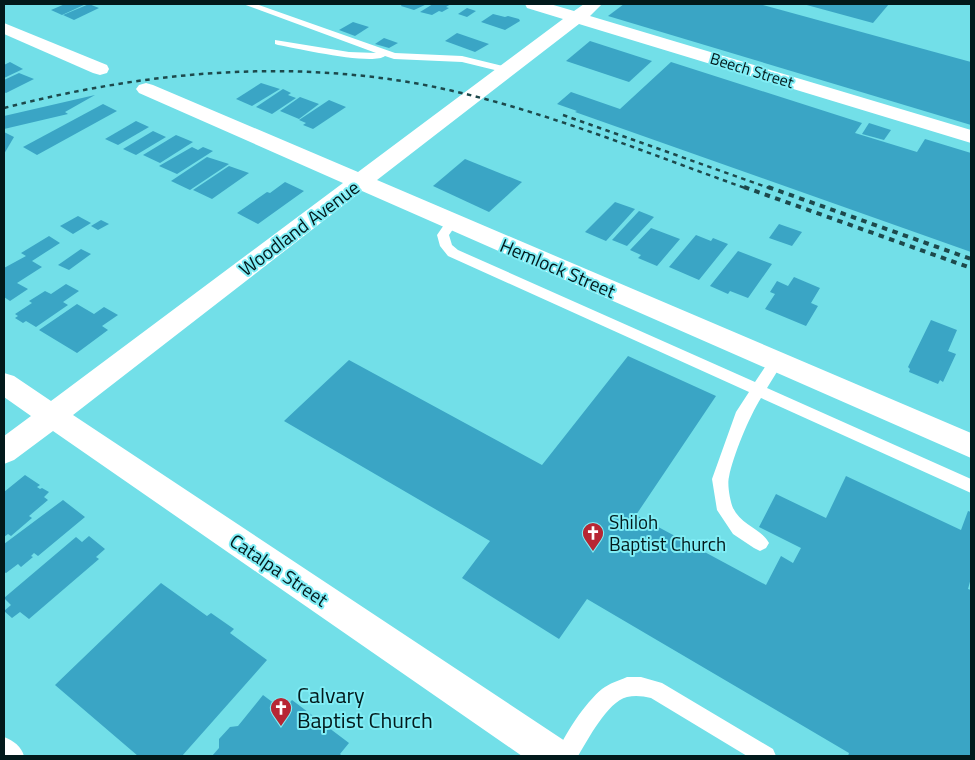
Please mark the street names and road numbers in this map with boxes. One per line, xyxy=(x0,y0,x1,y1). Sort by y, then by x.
street label: Beech Street xyxy=(707,46,797,94)
street label: Woodland Avenue xyxy=(232,173,365,283)
street label: Hemlock Street xyxy=(496,230,621,305)
street label: Catalpa Street xyxy=(224,526,335,613)

